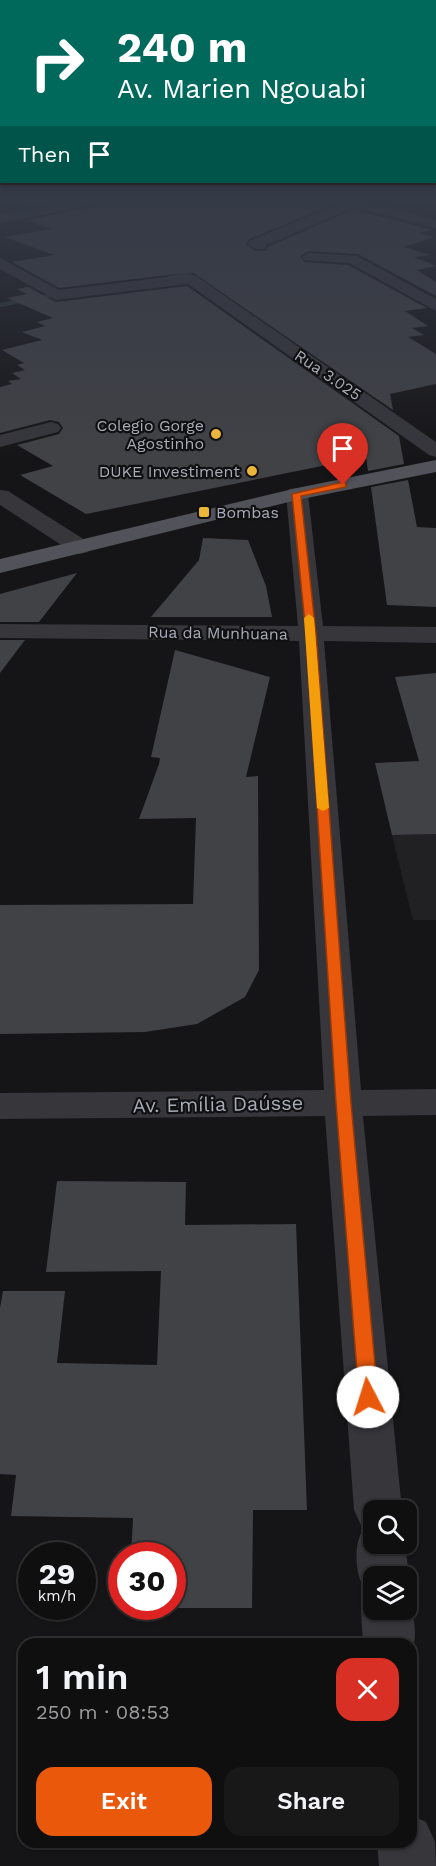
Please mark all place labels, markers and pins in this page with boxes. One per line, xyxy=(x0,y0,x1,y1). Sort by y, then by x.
place label: Colegio Gorge Agostinho xyxy=(96,416,204,453)
pin xyxy=(317,423,368,485)
marker: Colegio Gorge Agostinho xyxy=(209,427,223,441)
place label: DUKE Investiment xyxy=(99,462,240,481)
marker: DUKE Investiment xyxy=(245,464,259,478)
place label: Bombas xyxy=(216,503,279,522)
marker: Bombas xyxy=(197,505,211,519)

